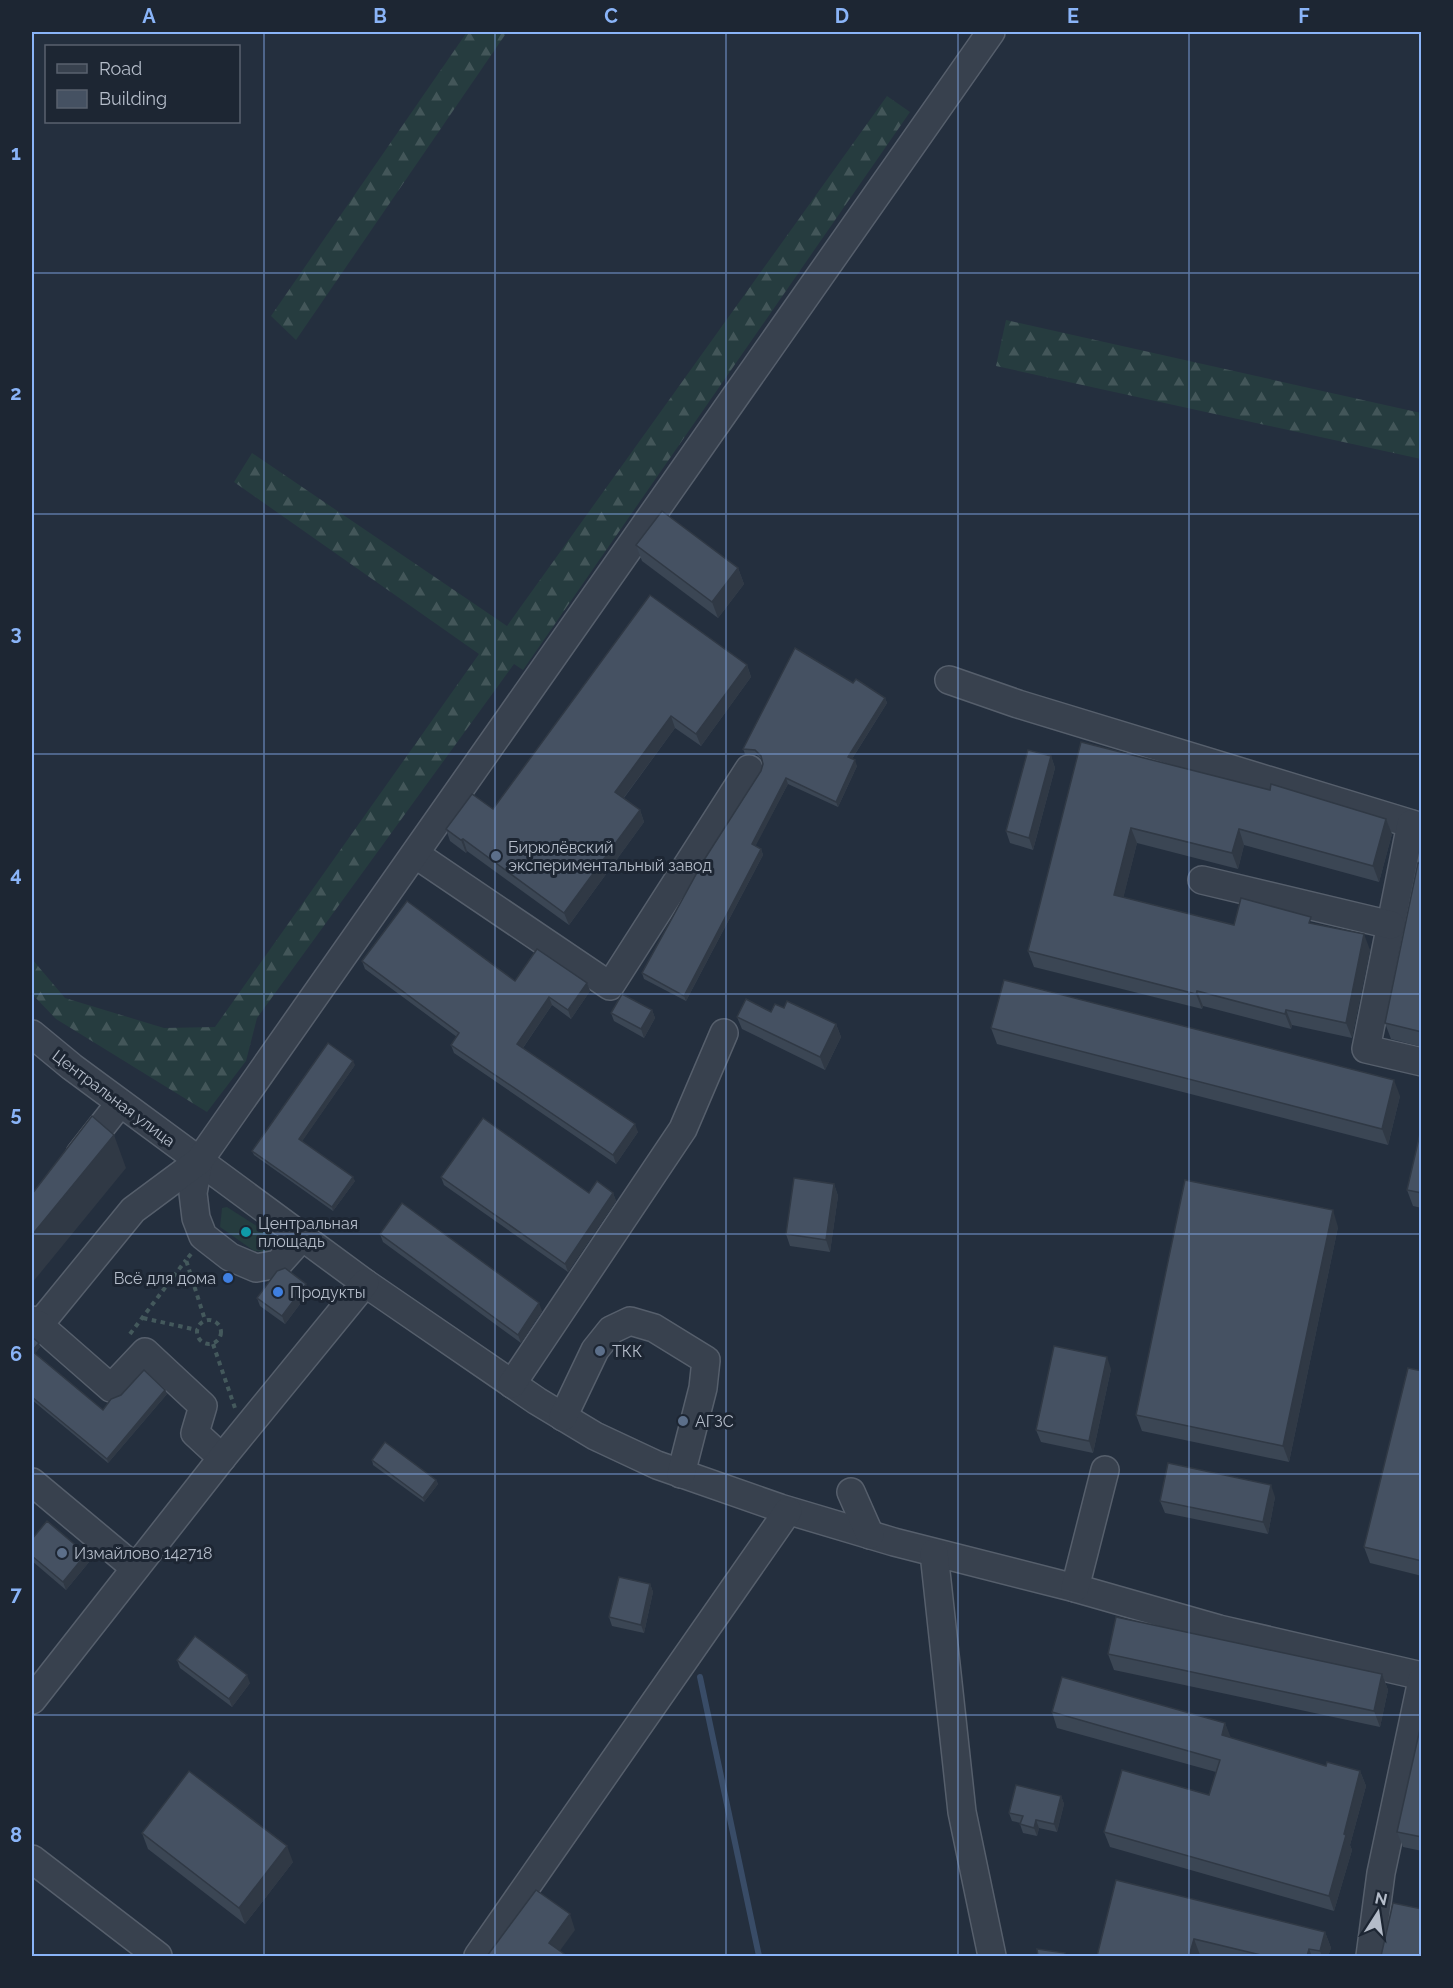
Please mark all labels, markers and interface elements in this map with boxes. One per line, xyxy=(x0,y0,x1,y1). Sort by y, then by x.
text: A xyxy=(142,4,156,28)
text: B xyxy=(373,4,387,28)
text: C xyxy=(604,4,618,28)
text: D xyxy=(835,4,849,28)
text: E xyxy=(1067,4,1079,28)
text: F xyxy=(1298,4,1310,28)
legend xyxy=(45,45,240,123)
text: Road xyxy=(99,58,142,79)
text: Building xyxy=(99,88,167,109)
text: 1 xyxy=(11,141,21,165)
text: 2 xyxy=(10,381,22,405)
text: 3 xyxy=(10,621,22,645)
place label: Бирюлёвский экспериментальный завод xyxy=(508,838,712,875)
marker: Бирюлёвский экспериментальный завод xyxy=(489,849,503,863)
text: 4 xyxy=(10,862,22,886)
street label: Центральная улица xyxy=(49,1046,179,1151)
text: 5 xyxy=(10,1102,22,1126)
place label: Центральная площадь xyxy=(258,1214,358,1251)
marker: Центральная площадь xyxy=(239,1225,253,1239)
place label: Всё для дома xyxy=(114,1269,216,1288)
marker: Всё для дома xyxy=(221,1271,235,1285)
place label: Продукты xyxy=(290,1283,366,1302)
marker: Продукты xyxy=(271,1285,285,1299)
text: 6 xyxy=(10,1342,22,1366)
place label: ТКК xyxy=(612,1342,642,1361)
marker: ТКК xyxy=(593,1344,607,1358)
place label: АГЗС xyxy=(695,1412,734,1431)
marker: АГЗС xyxy=(676,1414,690,1428)
place label: Измайлово 142718 xyxy=(74,1544,213,1563)
marker: Измайлово 142718 xyxy=(55,1546,69,1560)
text: 7 xyxy=(10,1582,22,1606)
text: 8 xyxy=(10,1823,22,1847)
north arrow xyxy=(1348,1883,1408,1943)
text: N xyxy=(1373,1888,1389,1909)

